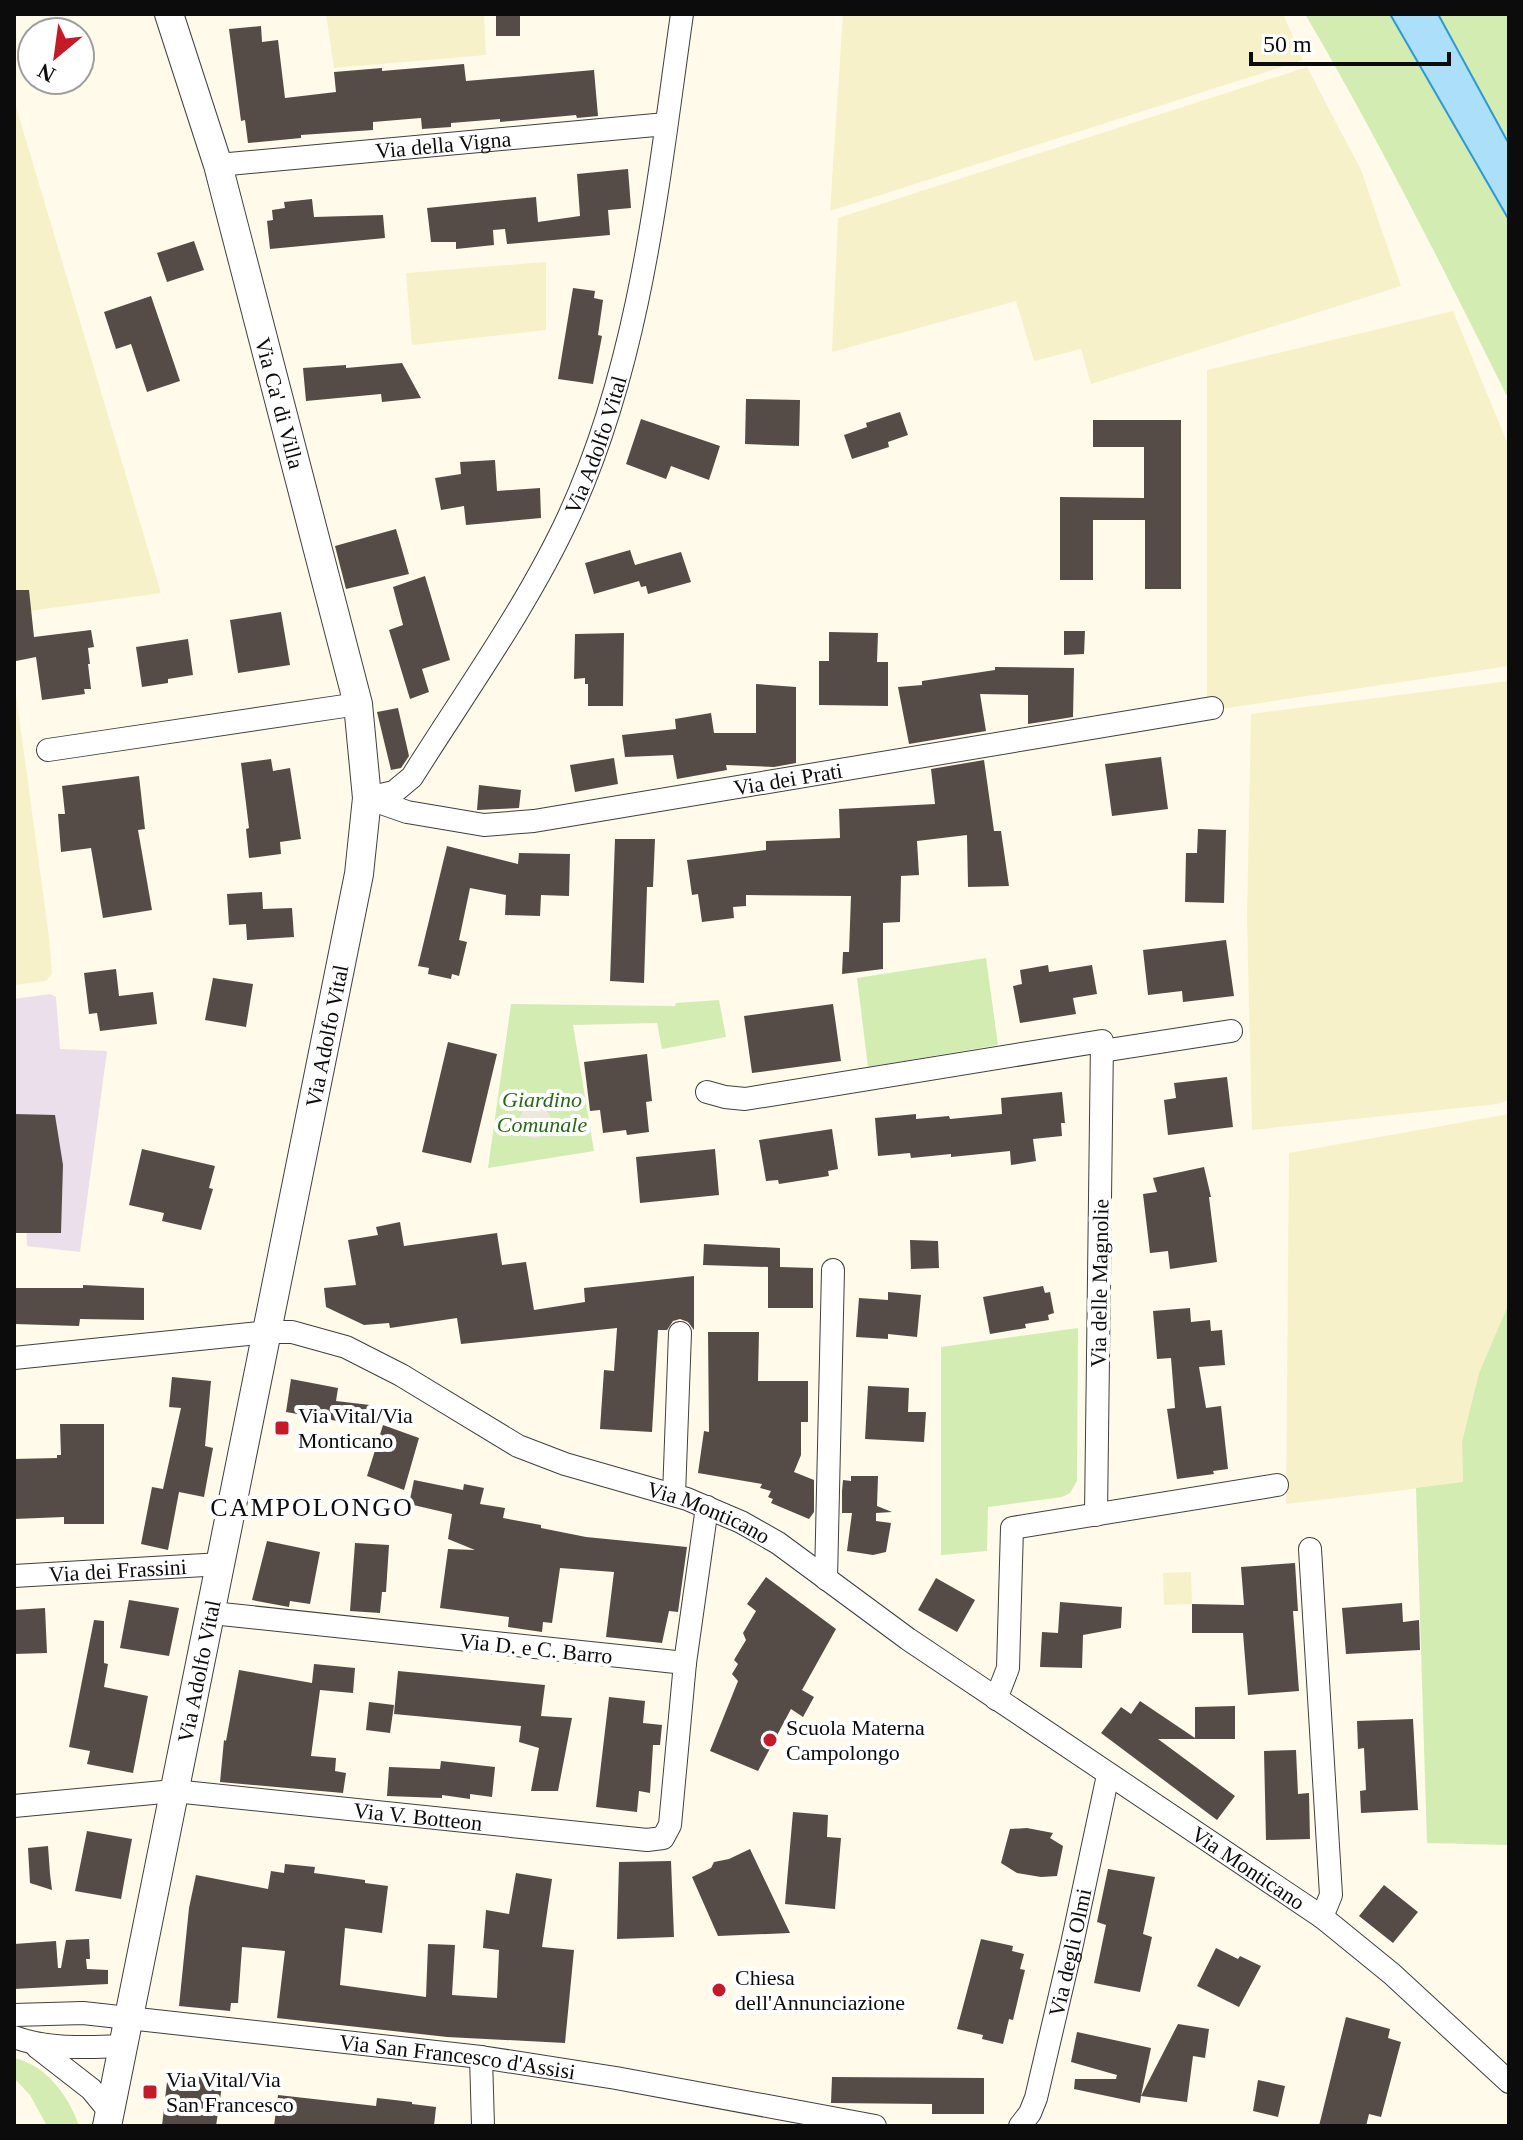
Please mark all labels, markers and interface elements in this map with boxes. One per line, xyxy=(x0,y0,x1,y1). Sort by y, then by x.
north arrow xyxy=(16,16,96,96)
scale bar xyxy=(1251,16,1449,66)
text: 50 m xyxy=(1263,31,1312,57)
text: N xyxy=(33,58,60,88)
street label: Via della Vigna xyxy=(374,126,512,164)
street label: Via Ca' di Villa xyxy=(250,335,309,472)
street label: Via Adolfo Vital xyxy=(560,373,632,518)
street label: Via dei Prati xyxy=(732,758,844,801)
street label: Via Adolfo Vital xyxy=(300,962,353,1109)
park label: Giardino Comunale xyxy=(497,1087,587,1137)
street label: Via delle Magnolie xyxy=(1086,1199,1113,1367)
place label: Via Vital/Via Monticano xyxy=(298,1403,413,1453)
marker: Via Vital/Via Monticano xyxy=(273,1419,291,1437)
street label: Via Monticano xyxy=(644,1476,775,1549)
district label: CAMPOLONGO xyxy=(210,1493,414,1522)
street label: Via dei Frassini xyxy=(48,1554,188,1587)
street label: Via Adolfo Vital xyxy=(172,1598,226,1745)
street label: Via D. e C. Barro xyxy=(458,1628,614,1669)
place label: Scuola Materna Campolongo xyxy=(786,1715,925,1765)
marker: Scuola Materna Campolongo xyxy=(761,1731,779,1749)
street label: Via V. Botteon xyxy=(352,1798,484,1836)
street label: Via Monticano xyxy=(1187,1821,1310,1915)
street label: Via degli Olmi xyxy=(1043,1886,1097,2019)
place label: Chiesa dell'Annunciazione xyxy=(735,1965,905,2015)
marker: Chiesa dell'Annunciazione xyxy=(710,1981,728,1999)
street label: Via San Francesco d'Assisi xyxy=(338,2029,577,2085)
place label: Via Vital/Via San Francesco xyxy=(166,2067,294,2117)
marker: Via Vital/Via San Francesco xyxy=(141,2083,159,2101)

